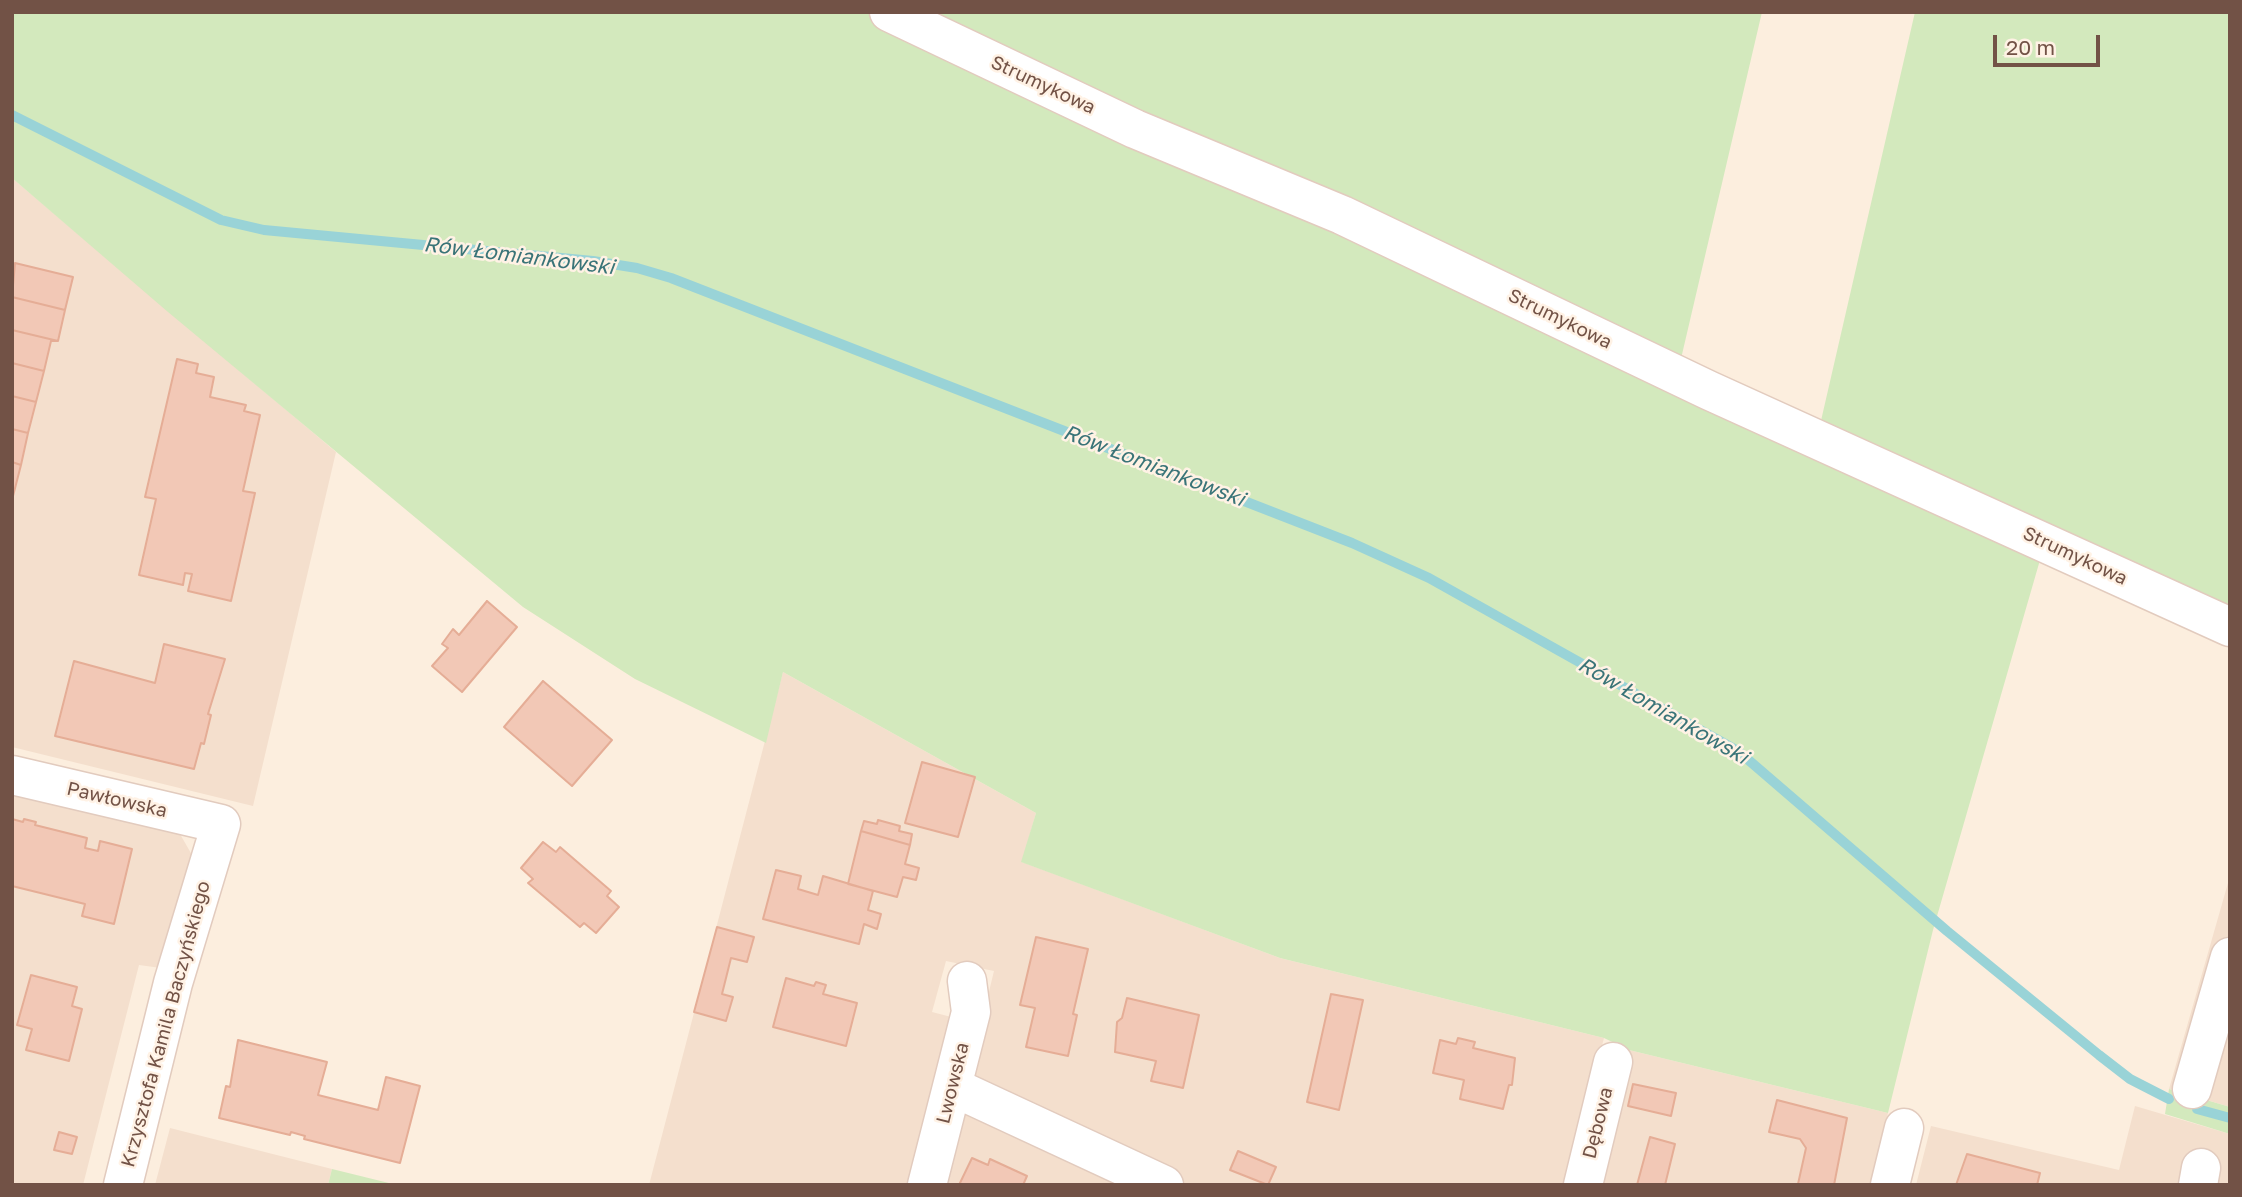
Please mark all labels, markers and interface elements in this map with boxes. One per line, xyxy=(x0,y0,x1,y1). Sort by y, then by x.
scale bar xyxy=(1997,21,2104,65)
text: 20 m xyxy=(2006,34,2055,60)
street label: Strumykowa xyxy=(987,51,1099,119)
water label: Rów Łomiankowski xyxy=(422,232,616,280)
street label: Strumykowa xyxy=(1504,284,1616,354)
water label: Rów Łomiankowski xyxy=(1060,420,1248,512)
street label: Strumykowa xyxy=(2019,522,2131,590)
water label: Rów Łomiankowski xyxy=(1574,652,1752,770)
street label: Pawłowska xyxy=(65,777,169,823)
street label: Krzysztofa Kamila Baczyńskiego xyxy=(117,878,215,1170)
street label: Lwowska xyxy=(932,1040,974,1126)
street label: Dębowa xyxy=(1578,1085,1618,1161)

